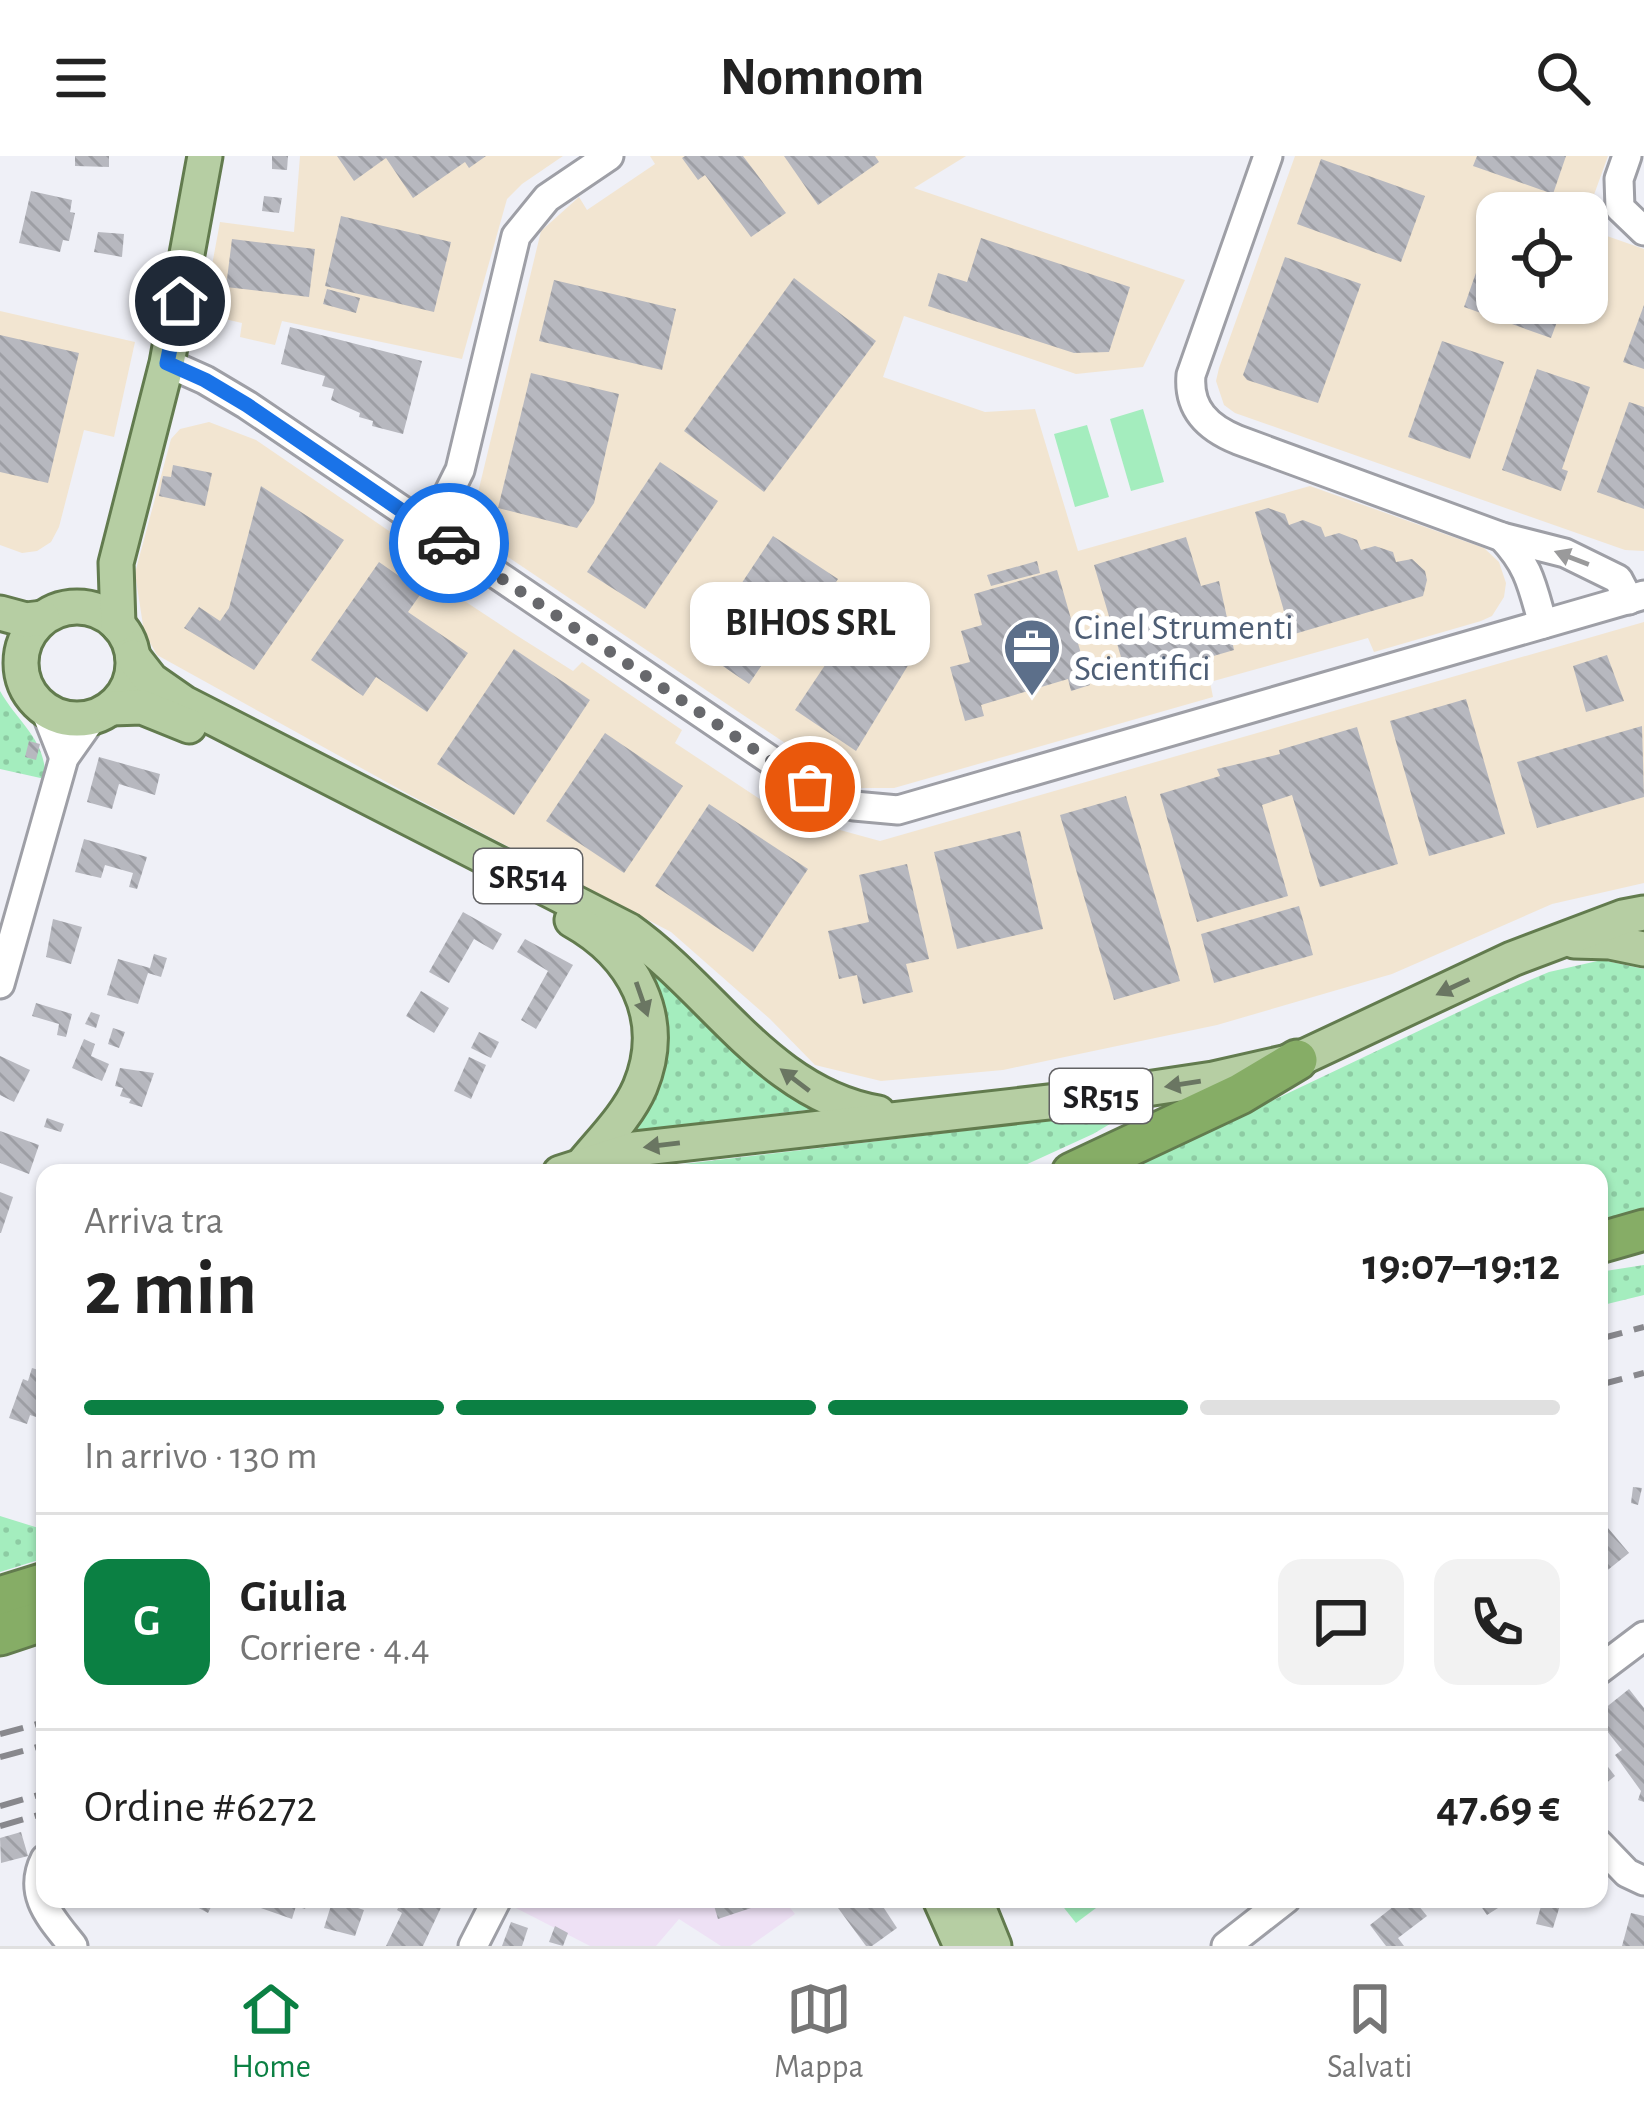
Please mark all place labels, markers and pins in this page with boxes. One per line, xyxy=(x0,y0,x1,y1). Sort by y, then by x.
pin xyxy=(129,250,231,352)
callout: BIHOS SRL xyxy=(690,583,930,667)
place label: Cinel Strumenti Scientifici xyxy=(1074,610,1294,687)
office icon: Cinel Strumenti Scientifici xyxy=(1001,616,1063,698)
pin xyxy=(759,736,861,838)

